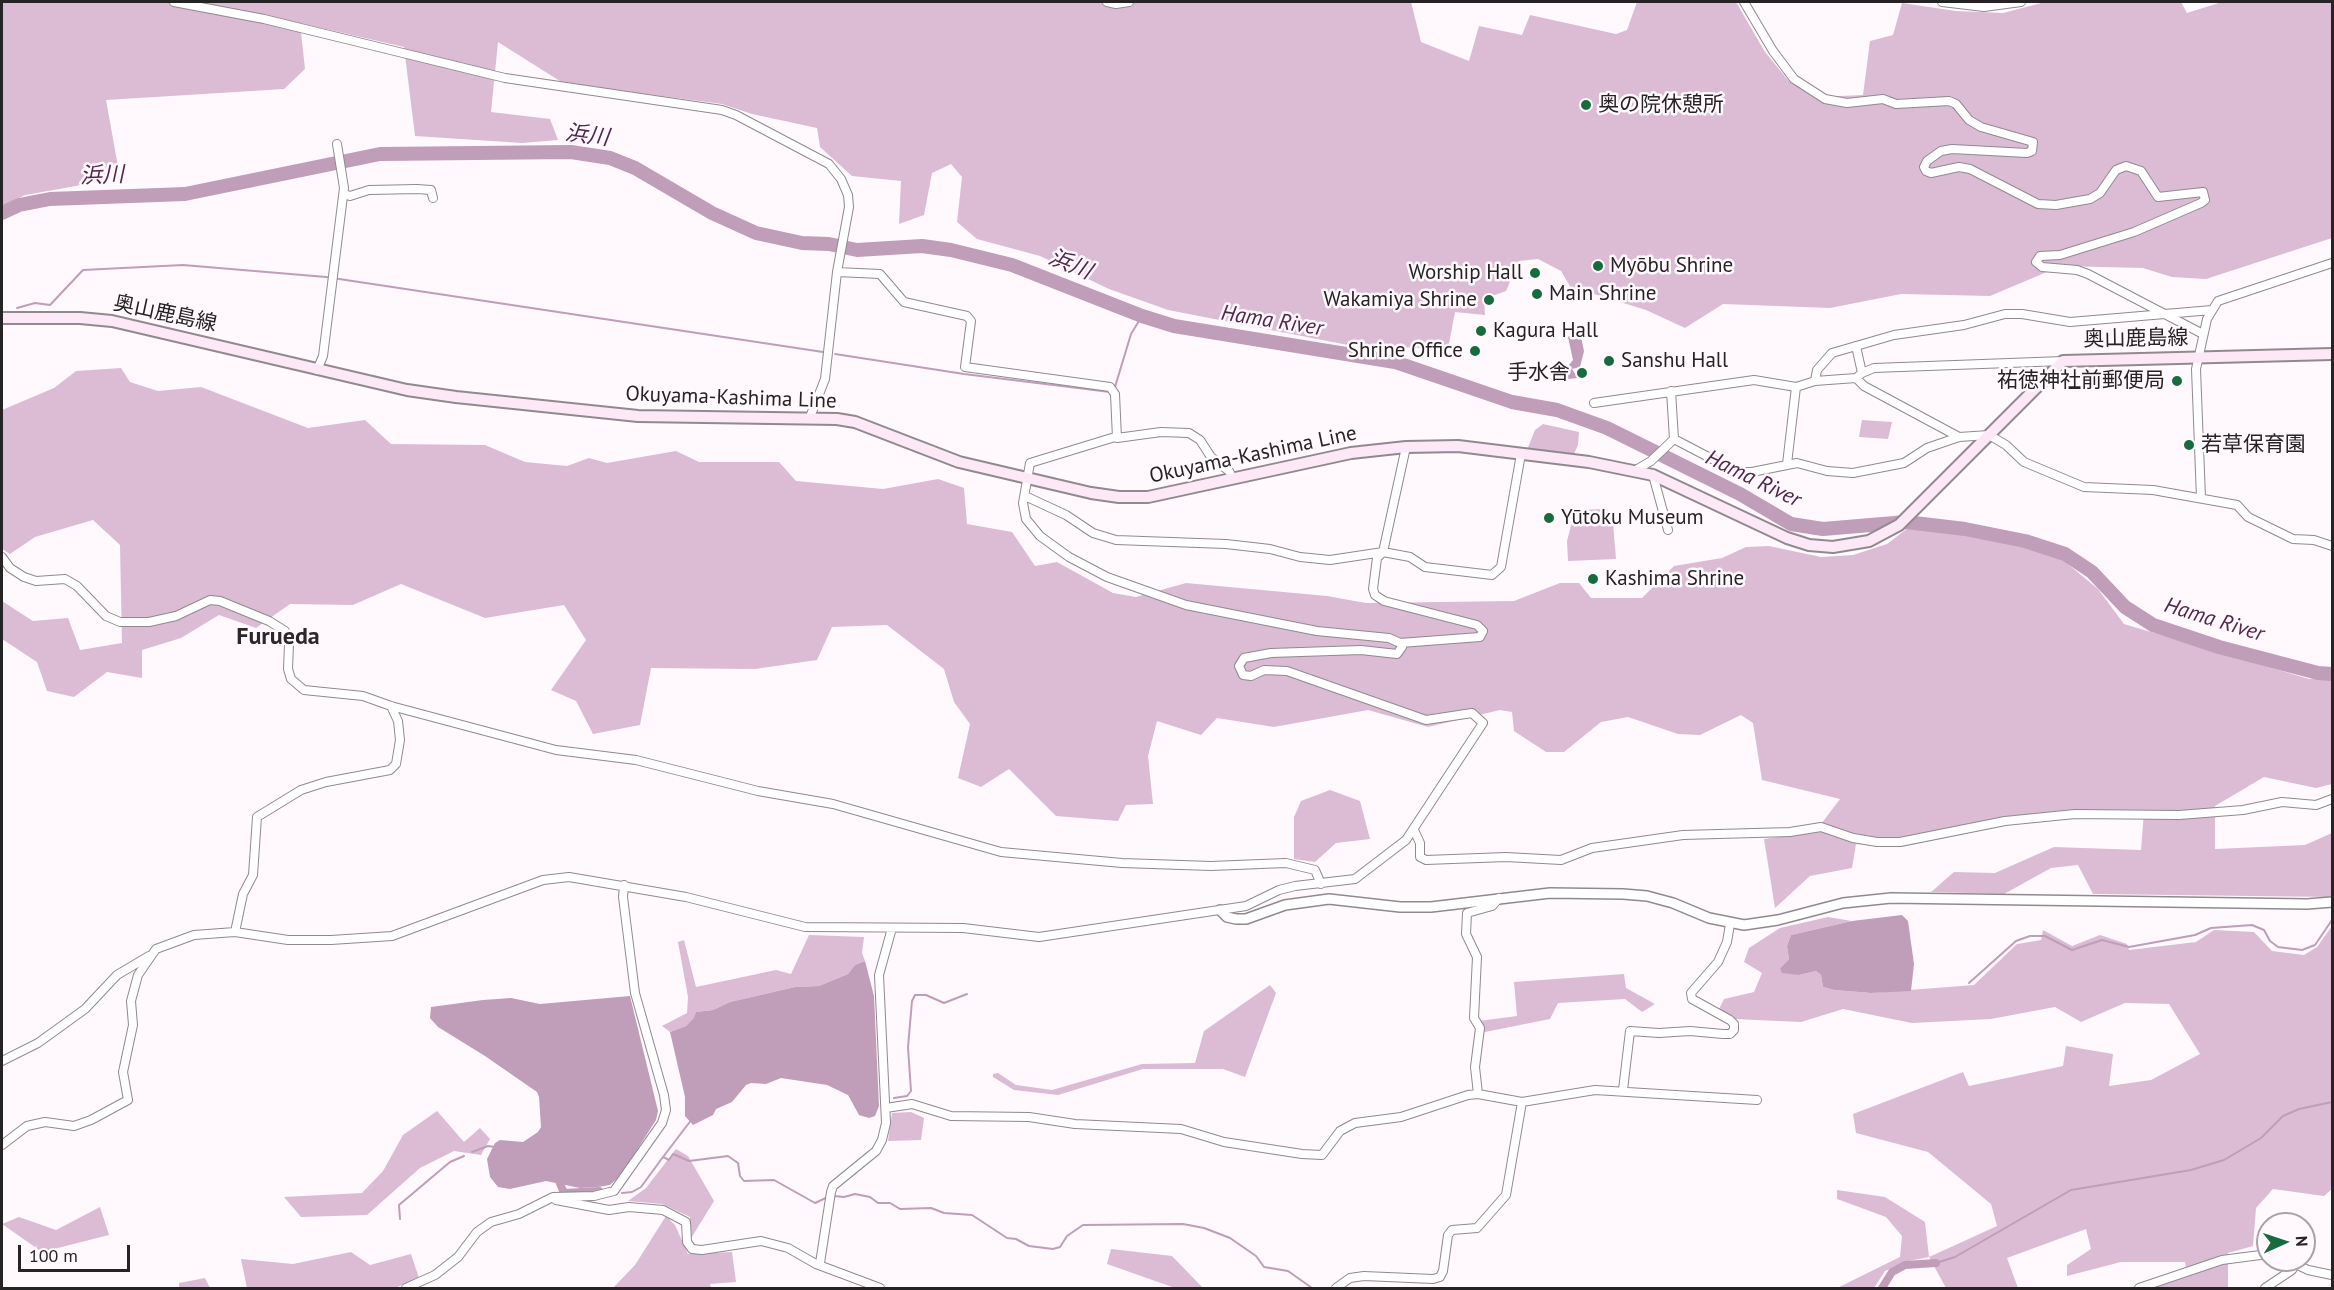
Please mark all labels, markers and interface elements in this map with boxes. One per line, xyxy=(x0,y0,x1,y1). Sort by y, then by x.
place label: 奥の院休憩所 xyxy=(1598,92,1724,118)
marker: 奥の院休憩所 xyxy=(1579,98,1593,112)
water label: 浜川 xyxy=(564,120,610,152)
water label: 浜川 xyxy=(80,162,124,190)
water label: 浜川 xyxy=(1045,245,1095,285)
place label: Myōbu Shrine xyxy=(1610,253,1733,279)
marker: Myōbu Shrine xyxy=(1591,259,1605,273)
place label: Worship Hall xyxy=(1408,260,1523,286)
marker: Worship Hall xyxy=(1528,266,1542,280)
place label: Main Shrine xyxy=(1549,281,1656,307)
place label: Wakamiya Shrine xyxy=(1324,287,1477,313)
marker: Main Shrine xyxy=(1530,287,1544,301)
street label: 奥山鹿島線 xyxy=(111,291,219,337)
marker: Wakamiya Shrine xyxy=(1482,293,1496,307)
water label: Hama River xyxy=(1219,300,1325,342)
place label: Kagura Hall xyxy=(1493,318,1598,344)
marker: Kagura Hall xyxy=(1474,324,1488,338)
street label: 奥山鹿島線 xyxy=(2083,325,2189,353)
place label: Shrine Office xyxy=(1348,338,1463,364)
marker: Shrine Office xyxy=(1468,344,1482,358)
place label: Sanshu Hall xyxy=(1621,348,1728,374)
marker: Sanshu Hall xyxy=(1602,354,1616,368)
place label: 手水舎 xyxy=(1507,360,1570,386)
marker: 手水舎 xyxy=(1575,366,1589,380)
place label: 祐徳神社前郵便局 xyxy=(1997,368,2165,394)
marker: 祐徳神社前郵便局 xyxy=(2170,374,2184,388)
street label: Okuyama-Kashima Line xyxy=(625,382,837,414)
street label: Okuyama-Kashima Line xyxy=(1147,421,1359,489)
place label: 若草保育園 xyxy=(2201,432,2306,458)
marker: 若草保育園 xyxy=(2182,438,2196,452)
water label: Hama River xyxy=(1701,445,1805,513)
place label: Yūtoku Museum xyxy=(1561,505,1704,531)
marker: Yūtoku Museum xyxy=(1542,511,1556,525)
place label: Kashima Shrine xyxy=(1605,566,1744,592)
marker: Kashima Shrine xyxy=(1586,572,1600,586)
water label: Hama River xyxy=(2161,592,2267,648)
district label: Furueda xyxy=(236,623,320,651)
north arrow xyxy=(2256,1212,2316,1272)
scale bar xyxy=(21,1233,134,1271)
text: N xyxy=(2292,1235,2312,1247)
text: 100 m xyxy=(29,1244,78,1267)

